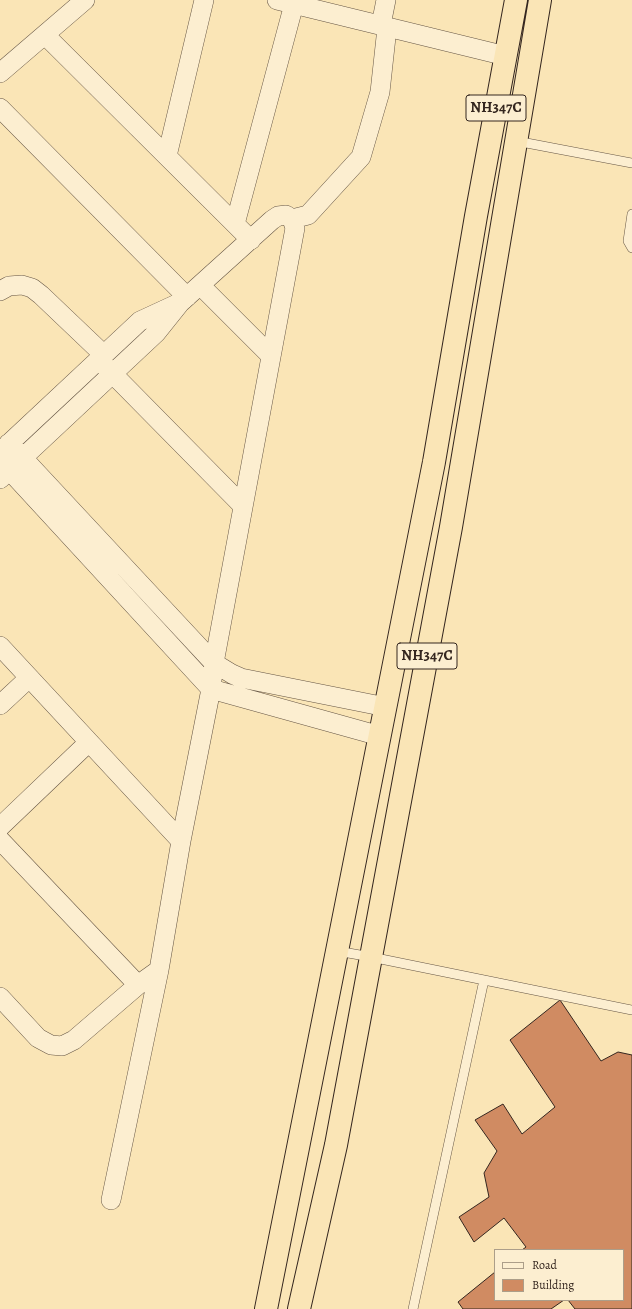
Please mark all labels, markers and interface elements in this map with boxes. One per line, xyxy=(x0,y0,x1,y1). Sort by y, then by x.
road number: NH347C xyxy=(466,95,526,121)
road number: NH347C xyxy=(397,643,457,669)
legend xyxy=(494,1249,624,1301)
text: Road xyxy=(532,1257,557,1273)
text: Building xyxy=(532,1277,574,1293)

